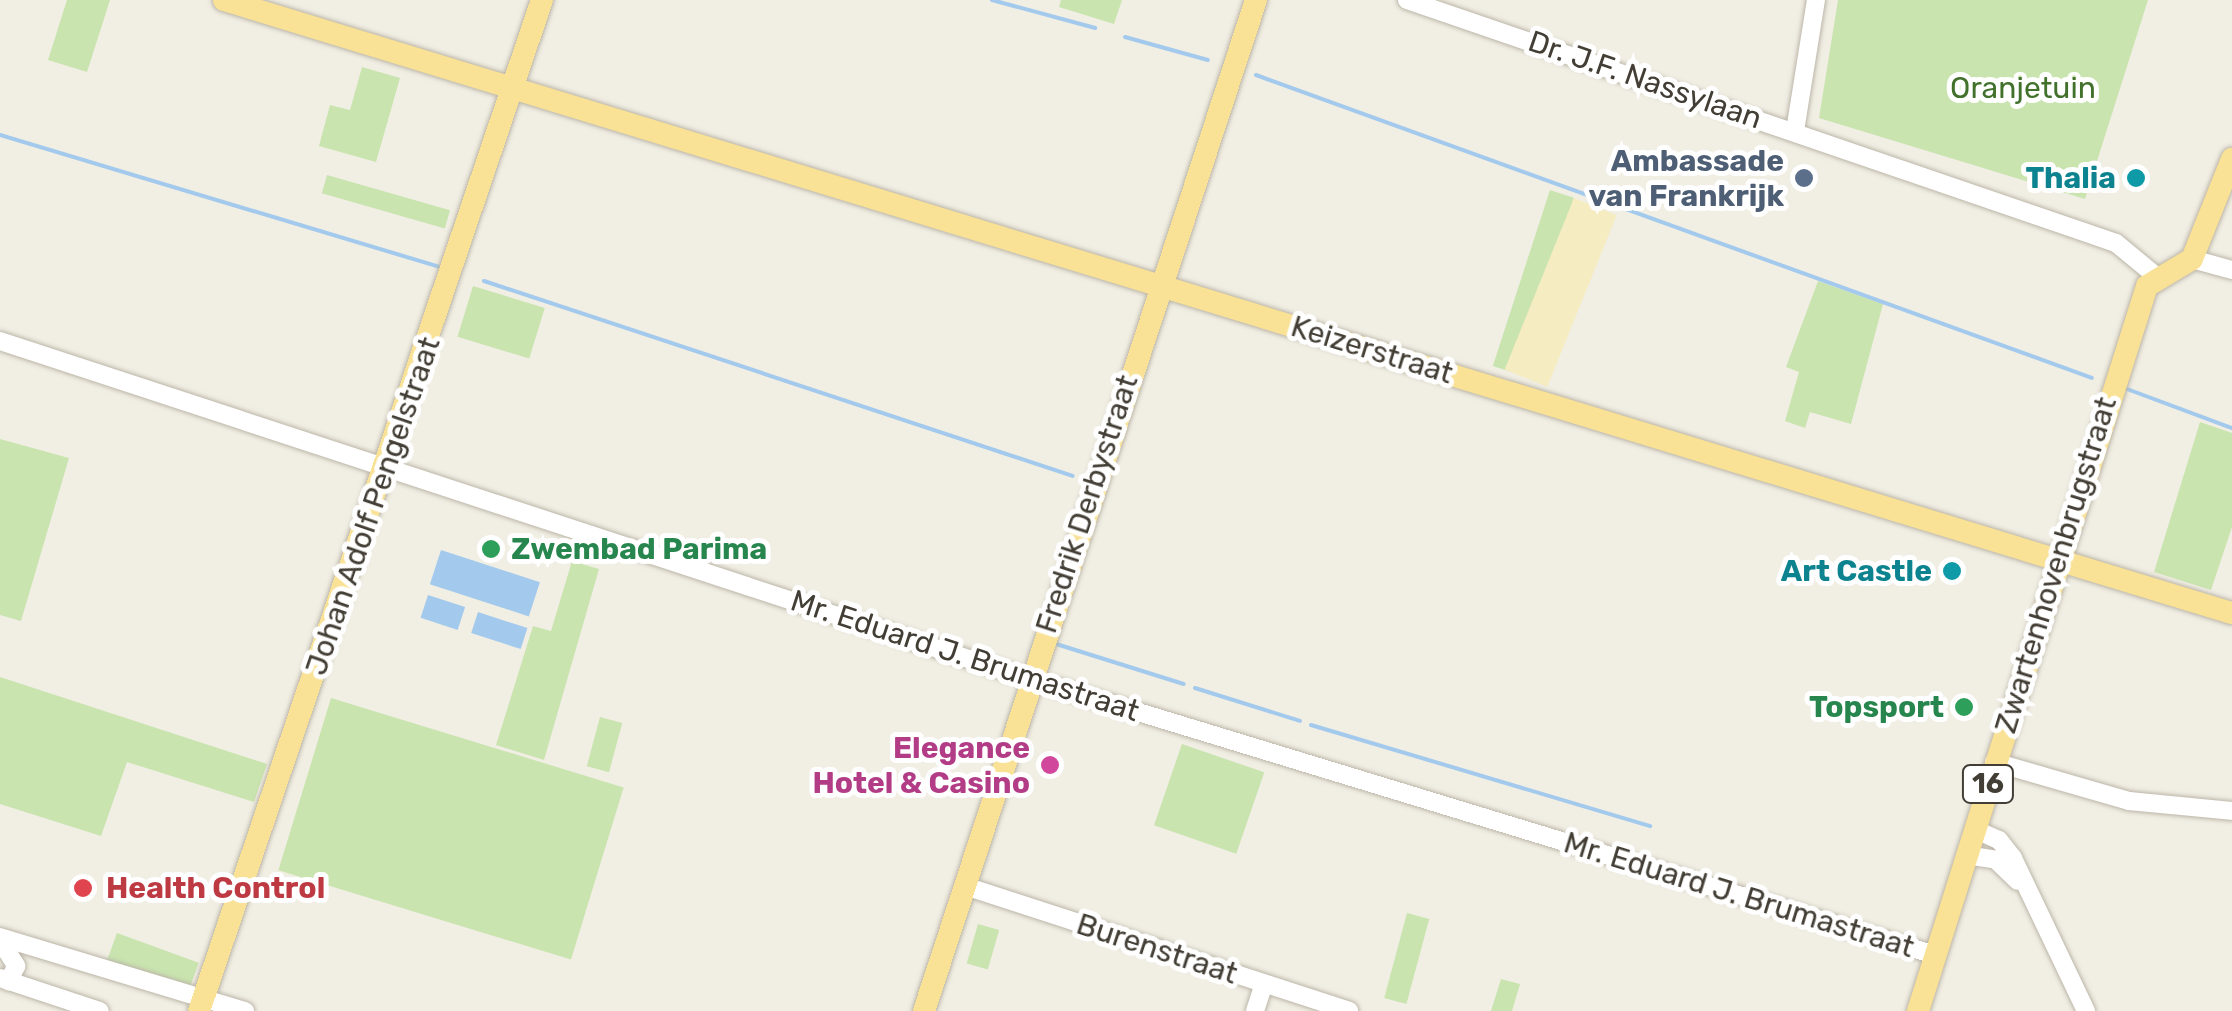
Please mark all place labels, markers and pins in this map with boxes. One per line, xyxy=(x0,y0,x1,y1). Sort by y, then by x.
place label: Ambassade van Frankrijk xyxy=(1588,143,1784,214)
place label: Thalia xyxy=(2026,160,2116,196)
marker: Ambassade van Frankrijk xyxy=(1793,167,1815,189)
marker: Thalia xyxy=(2125,167,2147,189)
place label: Zwembad Parima xyxy=(511,531,767,567)
marker: Zwembad Parima xyxy=(480,538,502,560)
place label: Art Castle xyxy=(1781,553,1932,589)
marker: Art Castle xyxy=(1941,560,1963,582)
place label: Topsport xyxy=(1809,689,1944,725)
marker: Topsport xyxy=(1953,696,1975,718)
place label: Elegance Hotel & Casino xyxy=(812,730,1030,800)
marker: Elegance Hotel & Casino xyxy=(1039,754,1061,776)
place label: Health Control xyxy=(106,870,325,906)
marker: Health Control xyxy=(70,875,96,901)

